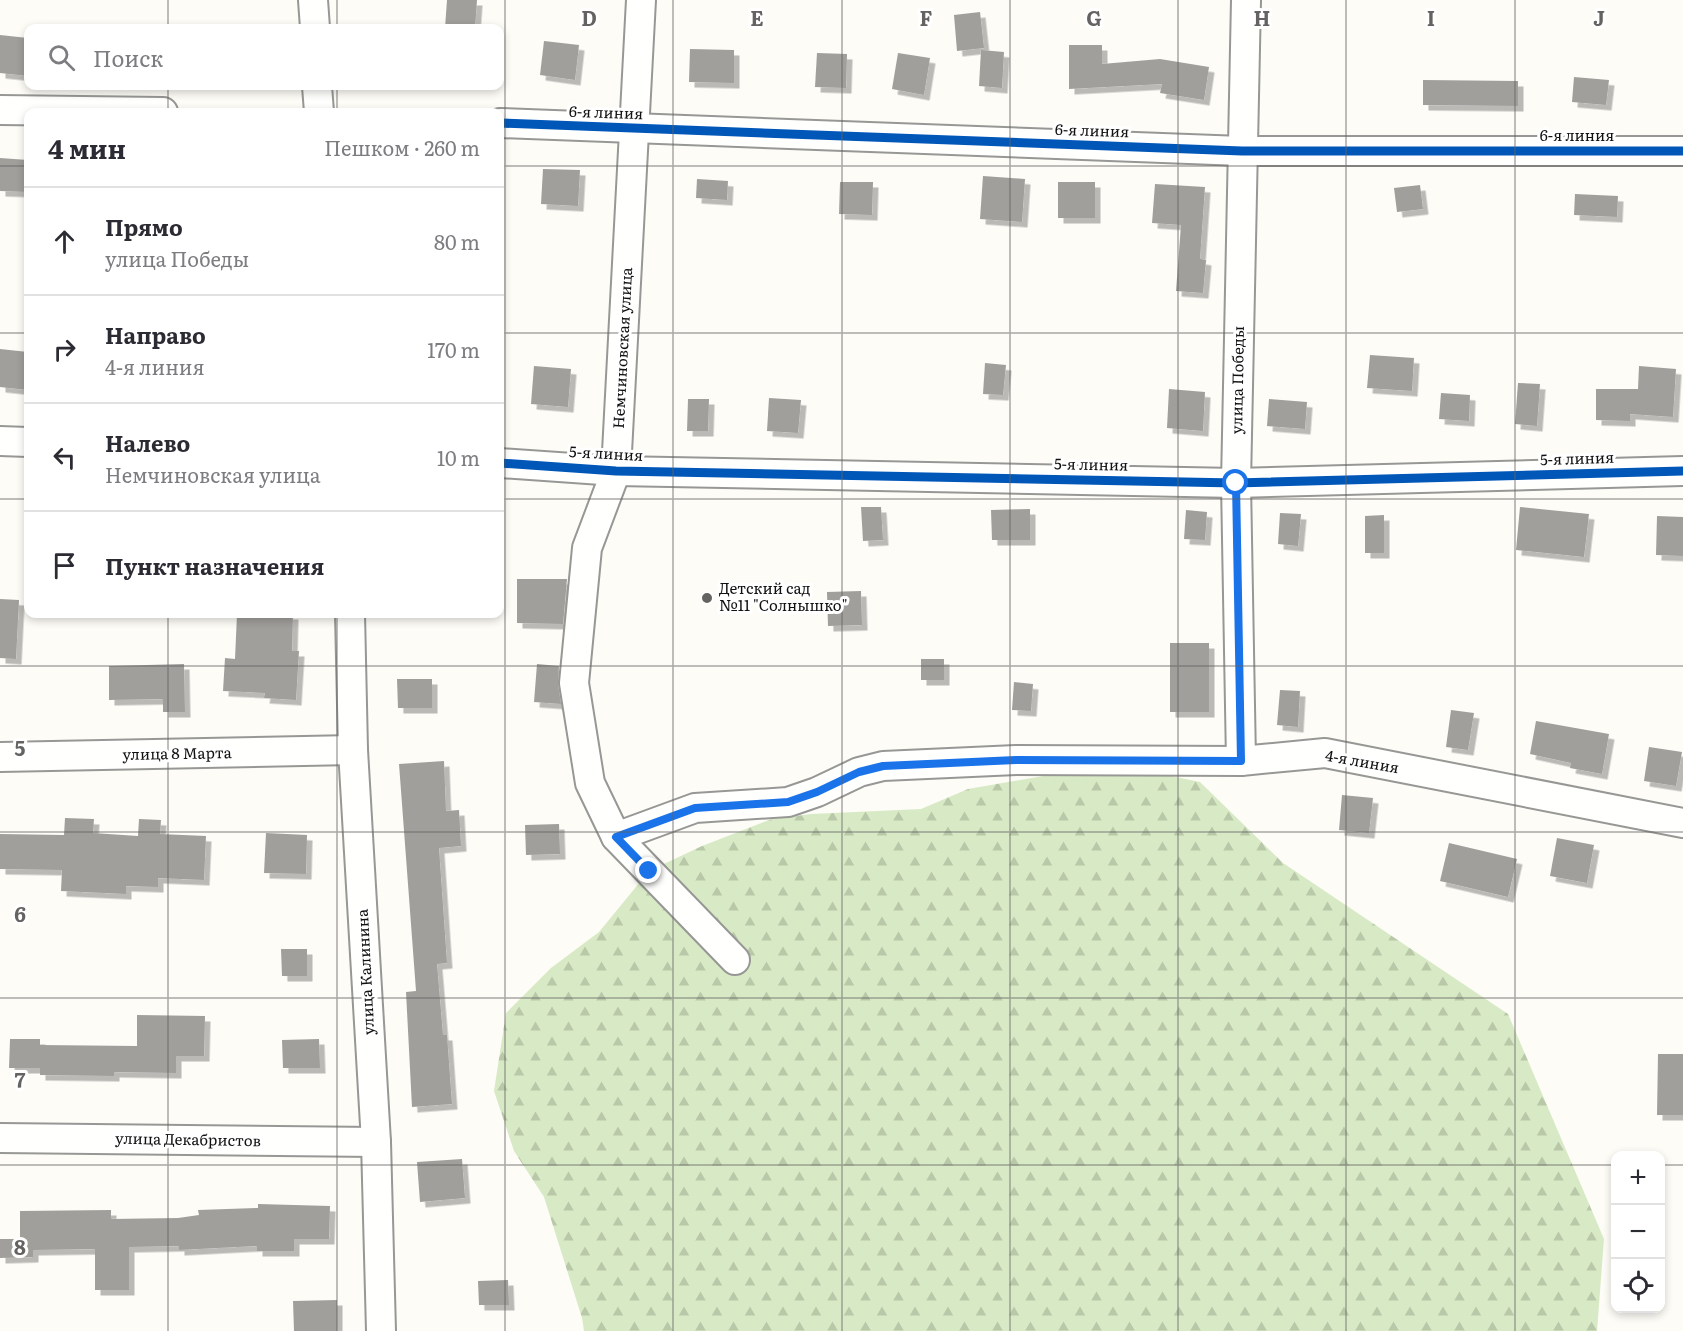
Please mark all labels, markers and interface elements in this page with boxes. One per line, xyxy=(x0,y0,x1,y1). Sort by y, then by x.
text: D xyxy=(581,2,597,32)
text: E xyxy=(750,2,764,32)
text: F xyxy=(920,2,933,32)
text: G xyxy=(1086,2,1102,32)
text: H xyxy=(1254,2,1270,32)
text: I xyxy=(1427,2,1435,32)
text: J xyxy=(1593,2,1605,32)
search box xyxy=(24,24,504,90)
icon: search xyxy=(45,41,78,74)
text: Поиск xyxy=(93,41,163,74)
street label: 6-я линия xyxy=(568,99,644,124)
street label: 6-я линия xyxy=(1054,117,1130,142)
street label: 6-я линия xyxy=(1540,123,1614,146)
text: 4 мин xyxy=(48,128,126,167)
text: Пешком · 260 m xyxy=(324,132,480,162)
text: Прямо xyxy=(105,210,183,243)
icon: ahead xyxy=(48,225,81,258)
text: 80 m xyxy=(434,226,480,256)
text: улица Победы xyxy=(105,243,249,273)
street label: Немчиновская улица xyxy=(606,266,637,429)
text: Направо xyxy=(105,318,206,351)
street label: улица Победы xyxy=(1224,326,1249,434)
icon: right xyxy=(48,333,81,366)
text: 170 m xyxy=(427,334,480,364)
text: 4-я линия xyxy=(105,351,205,381)
text: Налево xyxy=(105,426,190,459)
street label: 5-я линия xyxy=(569,439,644,466)
icon: left xyxy=(48,441,81,474)
text: 10 m xyxy=(437,442,480,472)
street label: 5-я линия xyxy=(1540,445,1614,470)
street label: 5-я линия xyxy=(1054,451,1128,476)
text: Немчиновская улица xyxy=(105,459,320,489)
route start xyxy=(1222,469,1248,495)
icon: arrive xyxy=(48,549,81,582)
text: Пункт назначения xyxy=(105,549,324,582)
place label: Детский сад №11 "Солнышко" xyxy=(719,576,847,616)
marker: Детский сад №11 "Солнышко" xyxy=(700,591,714,605)
text: 5 xyxy=(15,732,26,762)
street label: улица 8 Марта xyxy=(122,740,233,765)
street label: 4-я линия xyxy=(1324,743,1401,778)
route end xyxy=(635,857,661,883)
text: 6 xyxy=(14,898,26,928)
street label: улица Калинина xyxy=(350,907,379,1036)
text: 7 xyxy=(15,1064,26,1094)
street label: улица Декабристов xyxy=(115,1126,261,1151)
map controls xyxy=(1611,1151,1665,1313)
button: + xyxy=(1611,1151,1665,1205)
button: − xyxy=(1611,1205,1665,1259)
text: 8 xyxy=(14,1231,26,1261)
button: locate xyxy=(1611,1259,1665,1313)

